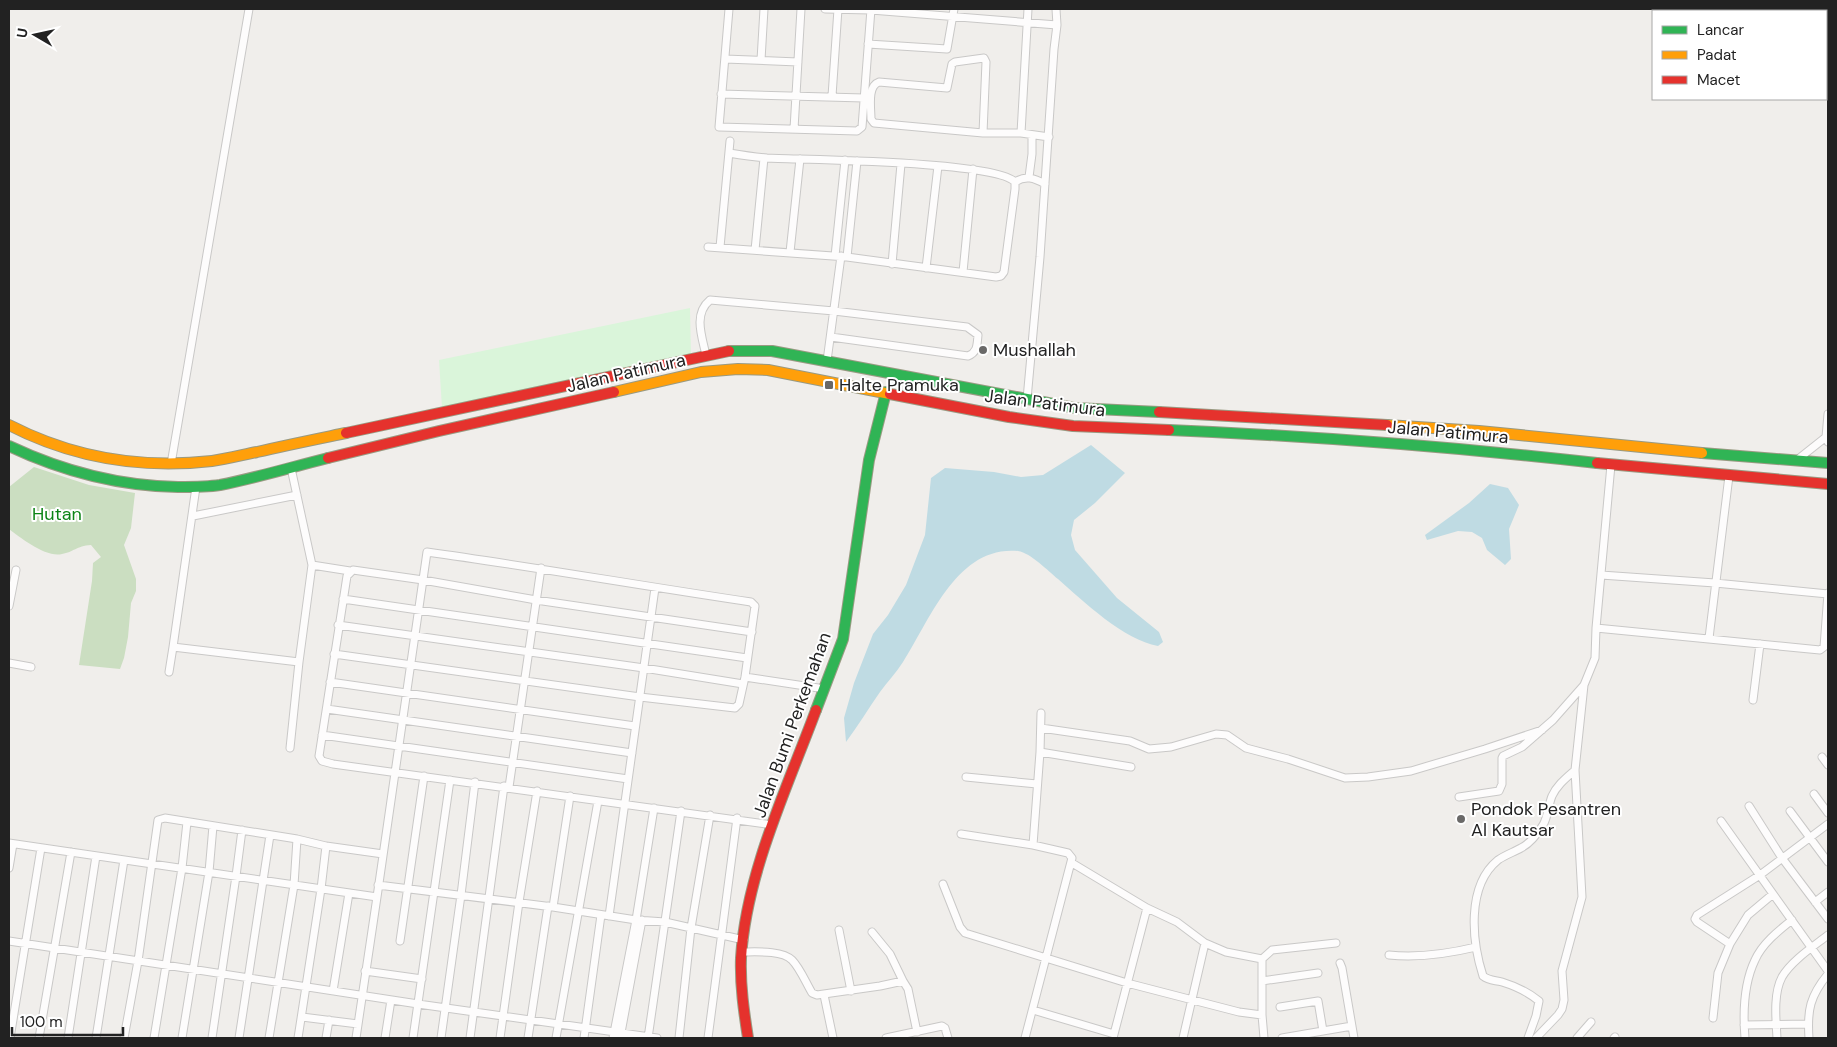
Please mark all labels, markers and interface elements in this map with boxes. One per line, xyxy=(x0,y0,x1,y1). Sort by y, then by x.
north arrow xyxy=(10,10,60,60)
legend xyxy=(1652,10,1827,100)
text: Lancar xyxy=(1697,20,1744,40)
text: U xyxy=(13,27,32,39)
text: Padat xyxy=(1697,45,1737,65)
text: Macet xyxy=(1697,70,1741,90)
place label: Mushallah xyxy=(993,338,1076,362)
marker: Mushallah xyxy=(977,344,989,356)
street label: Jalan Patimura xyxy=(564,348,688,398)
place label: Halte Pramuka xyxy=(839,373,959,397)
marker: Halte Pramuka xyxy=(823,379,835,391)
street label: Jalan Patimura xyxy=(983,384,1107,422)
street label: Jalan Patimura xyxy=(1386,415,1510,449)
park label: Hutan xyxy=(32,502,82,526)
street label: Jalan Bumi Perkemahan xyxy=(747,629,837,821)
place label: Pondok Pesantren Al Kautsar xyxy=(1471,797,1621,842)
marker: Pondok Pesantren Al Kautsar xyxy=(1455,813,1467,825)
scale bar xyxy=(12,1004,124,1036)
text: 100 m xyxy=(20,1012,63,1032)

